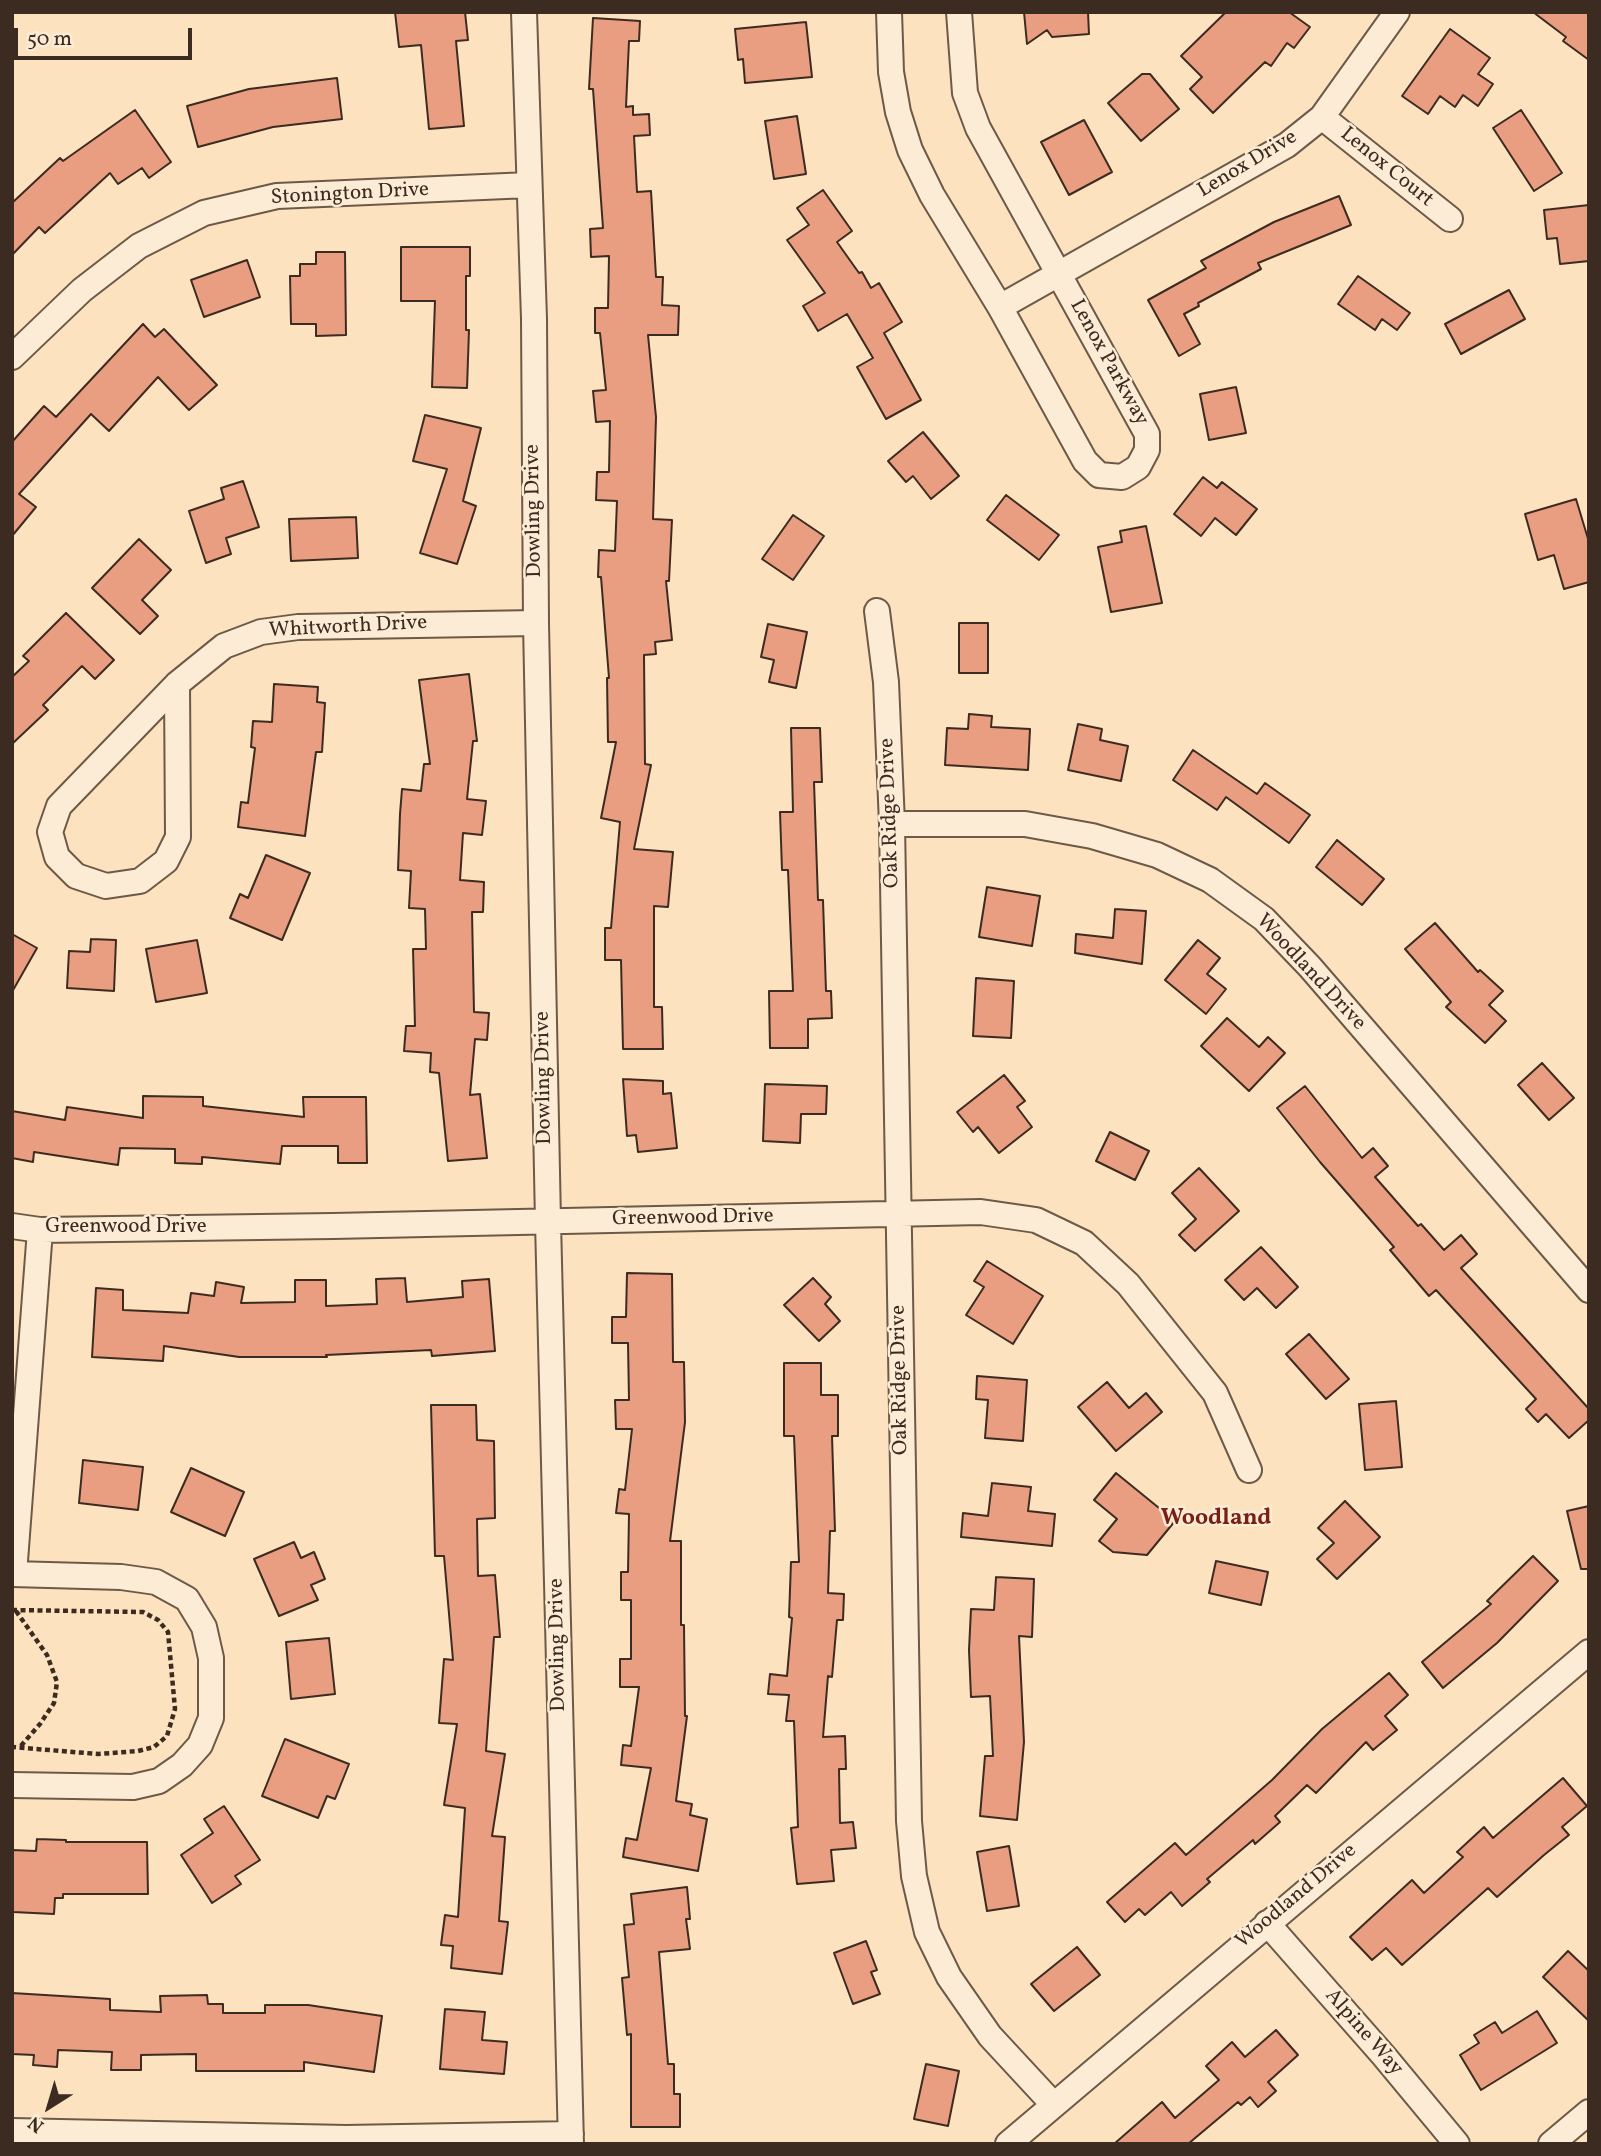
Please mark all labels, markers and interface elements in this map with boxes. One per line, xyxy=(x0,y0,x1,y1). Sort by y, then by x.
scale bar xyxy=(18,14,196,58)
text: 50 m xyxy=(27,25,72,54)
street label: Lenox Court xyxy=(1334,123,1438,213)
street label: Lenox Drive xyxy=(1194,126,1302,204)
street label: Stonington Drive xyxy=(270,178,430,212)
street label: Lenox Parkway xyxy=(1063,295,1153,431)
street label: Dowling Drive xyxy=(521,444,549,578)
street label: Whitworth Drive xyxy=(268,611,428,645)
street label: Oak Ridge Drive xyxy=(876,738,906,888)
street label: Woodland Drive xyxy=(1250,909,1370,1037)
street label: Dowling Drive xyxy=(531,1011,559,1145)
street label: Greenwood Drive xyxy=(612,1205,774,1233)
street label: Greenwood Drive xyxy=(45,1215,207,1241)
street label: Oak Ridge Drive xyxy=(887,1305,915,1455)
district label: Woodland xyxy=(1161,1506,1271,1534)
street label: Dowling Drive xyxy=(545,1578,573,1712)
street label: Woodland Drive xyxy=(1231,1839,1363,1955)
street label: Alpine Way xyxy=(1318,1984,1408,2082)
north arrow xyxy=(14,2072,84,2142)
text: N xyxy=(23,2109,50,2138)

